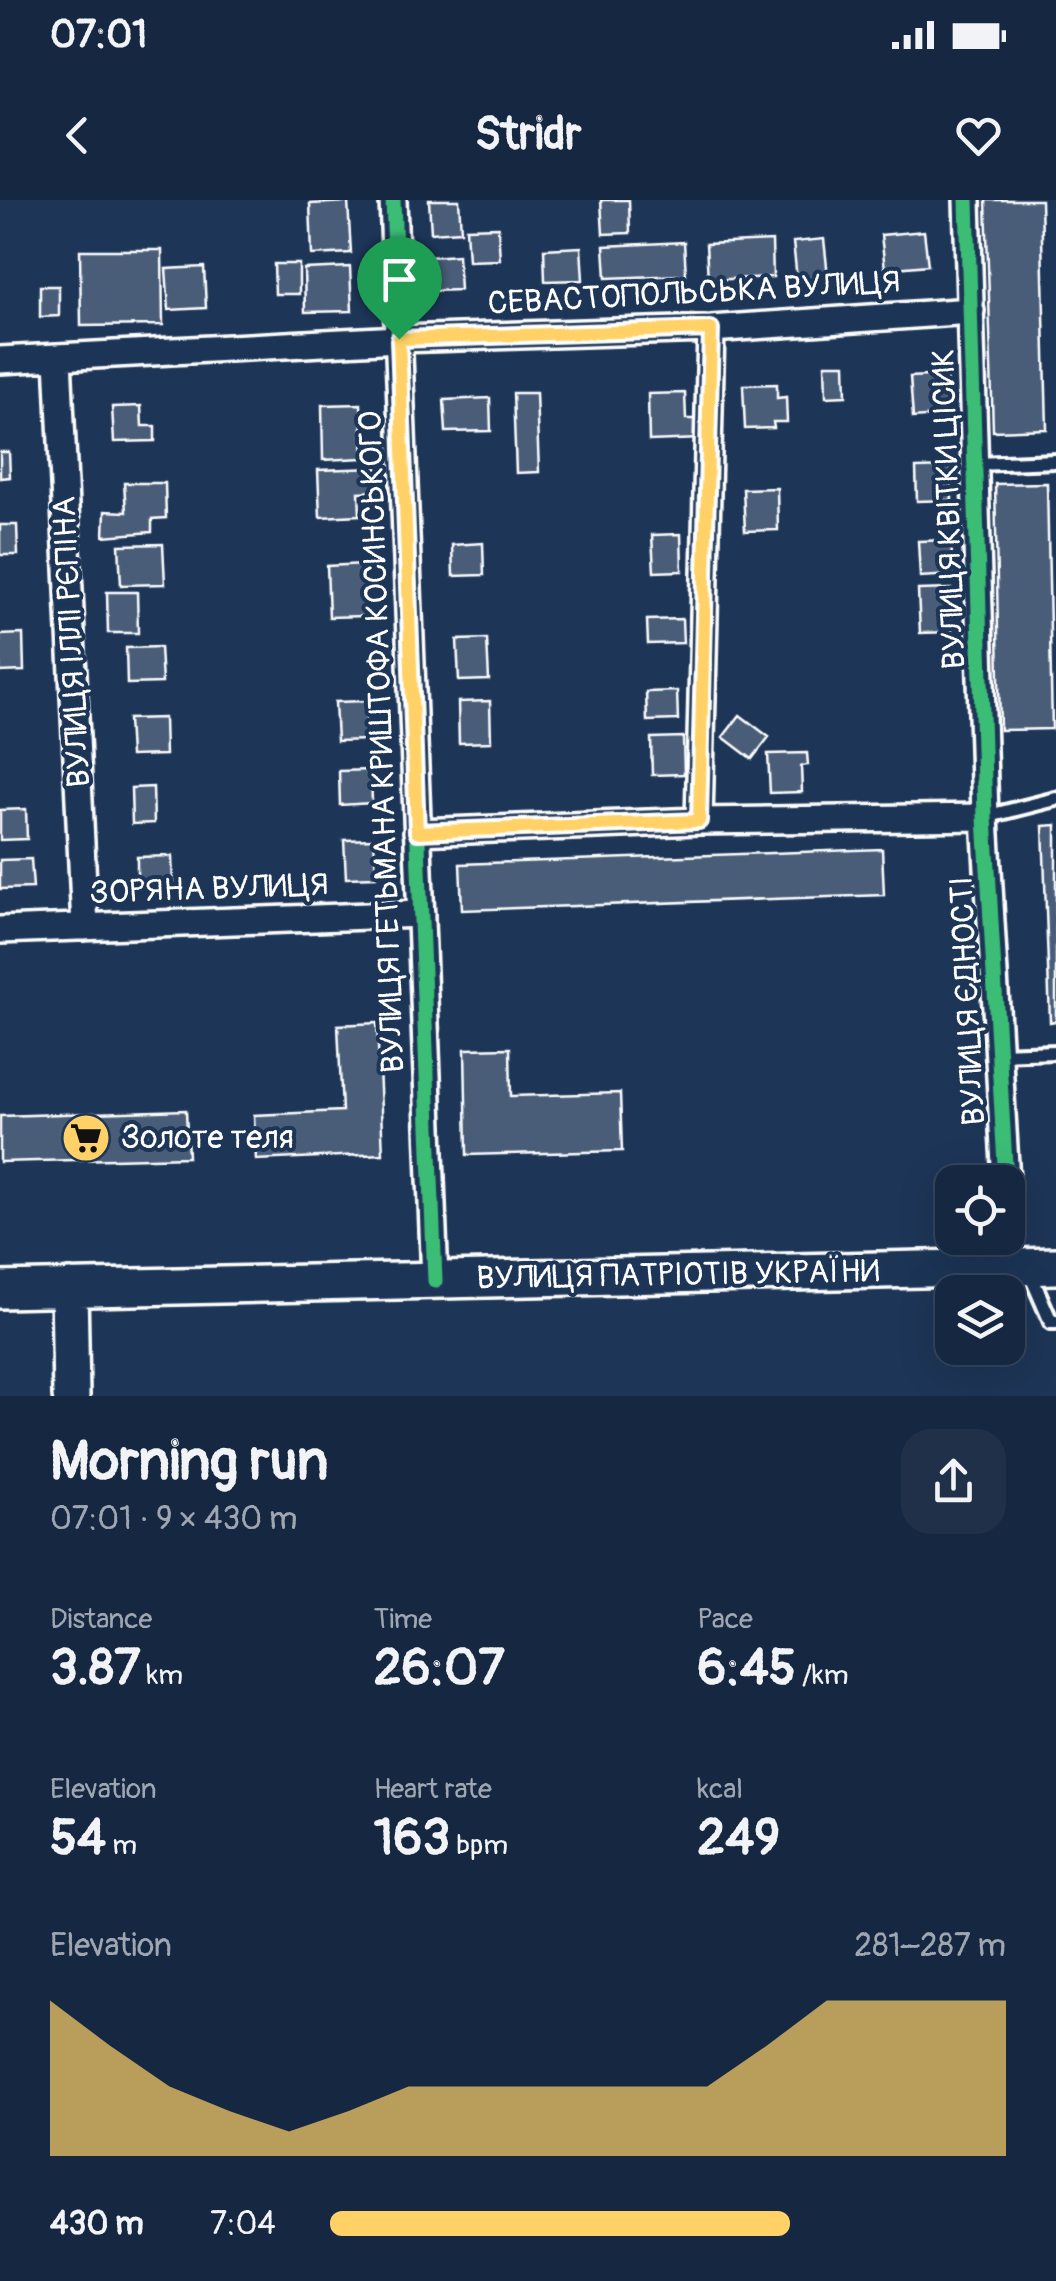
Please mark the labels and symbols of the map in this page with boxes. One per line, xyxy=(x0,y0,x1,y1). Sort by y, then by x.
pin xyxy=(357,237,442,340)
street label: СЕВАСТОПОЛЬСЬКА ВУЛИЦЯ xyxy=(487,262,901,324)
street label: ВУЛИЦЯ КВІТКИ ЦІСИК xyxy=(923,348,975,670)
street label: ВУЛИЦЯ ГЕТЬМАНА КРИШТОФА КОСИНСЬКОГО xyxy=(350,410,414,1074)
street label: ВУЛИЦЯ ІЛЛІ РЄПІНА xyxy=(44,495,100,789)
street label: ЗОРЯНА ВУЛИЦЯ xyxy=(89,865,329,913)
street label: ВУЛИЦЯ ЄДНОСТІ xyxy=(942,875,994,1127)
supermarket icon: Золоте теля xyxy=(60,1112,112,1164)
place label: Золоте теля xyxy=(121,1118,294,1158)
street label: ВУЛИЦЯ ПАТРІОТІВ УКРАЇНИ xyxy=(476,1251,880,1299)

